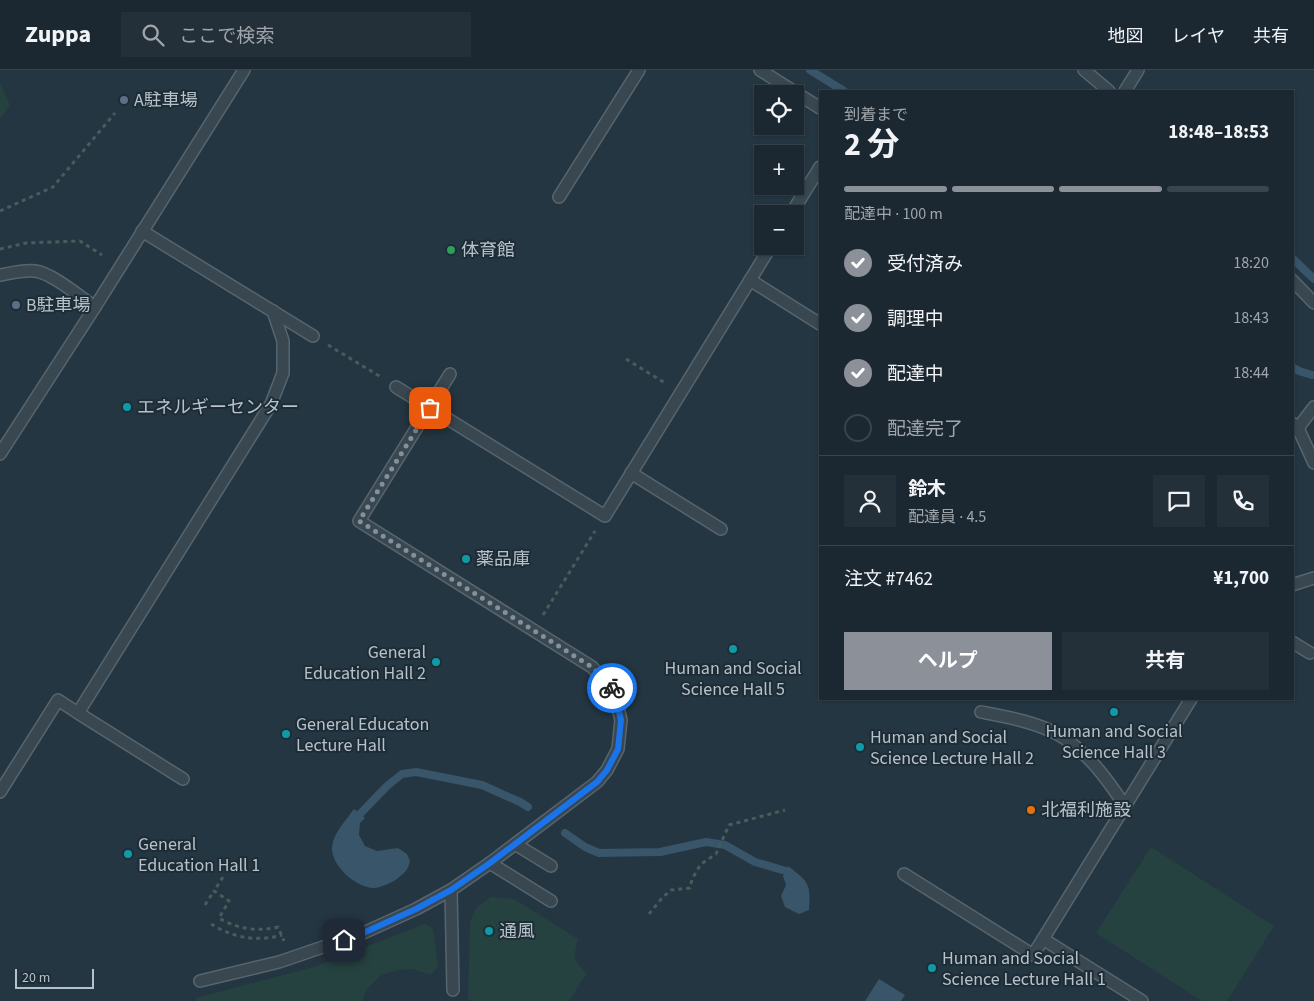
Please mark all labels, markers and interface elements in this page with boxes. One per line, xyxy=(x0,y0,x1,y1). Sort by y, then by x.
search box xyxy=(121,12,471,57)
text: Zuppa xyxy=(25,17,91,52)
icon: search xyxy=(139,21,167,49)
text: ここで検索 xyxy=(179,23,274,50)
text: 地図 xyxy=(1108,24,1144,49)
text: レイヤ xyxy=(1172,24,1225,49)
text: 共有 xyxy=(1253,24,1289,49)
map controls xyxy=(754,85,804,255)
button: locate xyxy=(754,85,804,135)
place label: A駐車場 xyxy=(134,88,198,113)
marker: A駐車場 xyxy=(118,94,130,106)
text: 到着まで xyxy=(844,104,908,126)
text: 18:48–18:53 xyxy=(1168,119,1269,146)
text: 2 分 xyxy=(844,122,899,168)
button: + xyxy=(754,145,804,195)
text: 配達中 · 100 m xyxy=(844,203,943,225)
button: − xyxy=(754,205,804,255)
place label: 体育館 xyxy=(461,238,515,263)
marker: 体育館 xyxy=(445,244,457,256)
icon: check xyxy=(844,249,872,277)
text: 受付済み xyxy=(887,251,963,278)
text: 18:20 xyxy=(1233,252,1269,274)
place label: B駐車場 xyxy=(26,293,91,318)
marker: B駐車場 xyxy=(10,299,22,311)
icon: check xyxy=(844,304,872,332)
text: 調理中 xyxy=(887,306,944,333)
text: 18:43 xyxy=(1233,307,1269,329)
icon: check xyxy=(844,359,872,387)
text: 配達中 xyxy=(887,361,944,388)
text: 18:44 xyxy=(1233,362,1269,384)
pin xyxy=(409,387,451,429)
icon: bag xyxy=(416,394,444,422)
place label: エネルギーセンター xyxy=(137,395,299,420)
marker: エネルギーセンター xyxy=(121,401,133,413)
text: 配達完了 xyxy=(887,416,963,443)
button: person xyxy=(844,475,896,527)
button: chat xyxy=(1153,475,1205,527)
button: phone xyxy=(1217,475,1269,527)
text: 鈴木 xyxy=(908,476,946,503)
text: 配達員 · 4.5 xyxy=(908,506,986,528)
place label: 薬品庫 xyxy=(476,547,530,572)
marker: 薬品庫 xyxy=(460,553,472,565)
text: ¥1,700 xyxy=(1213,565,1269,592)
text: 注文 #7462 xyxy=(844,566,933,593)
button: ヘルプ xyxy=(844,632,1052,690)
button: 共有 xyxy=(1062,632,1269,690)
place label: General Education Hall 2 xyxy=(304,640,426,686)
marker: Human and Social Science Hall 5 xyxy=(727,643,739,655)
marker: General Education Hall 2 xyxy=(430,656,442,668)
place label: Human and Social Science Hall 5 xyxy=(664,656,802,702)
courier xyxy=(587,663,637,713)
icon: bike xyxy=(598,674,626,702)
marker: Human and Social Science Hall 3 xyxy=(1108,706,1120,718)
place label: General Educaton Lecture Hall xyxy=(296,712,429,758)
place label: Human and Social Science Hall 3 xyxy=(1045,719,1183,765)
place label: Human and Social Science Lecture Hall 2 xyxy=(870,725,1034,771)
marker: General Educaton Lecture Hall xyxy=(280,728,292,740)
marker: Human and Social Science Lecture Hall 2 xyxy=(854,741,866,753)
place label: 北福利施設 xyxy=(1041,798,1131,823)
marker: 北福利施設 xyxy=(1025,804,1037,816)
place label: General Education Hall 1 xyxy=(138,832,260,878)
marker: General Education Hall 1 xyxy=(122,848,134,860)
pin xyxy=(323,919,365,961)
place label: 通風 xyxy=(499,919,535,944)
marker: 通風 xyxy=(483,925,495,937)
icon: home xyxy=(330,926,358,954)
place label: Human and Social Science Lecture Hall 1 xyxy=(942,946,1106,992)
marker: Human and Social Science Lecture Hall 1 xyxy=(926,962,938,974)
scale bar xyxy=(15,966,94,989)
text: 20 m xyxy=(22,968,50,988)

